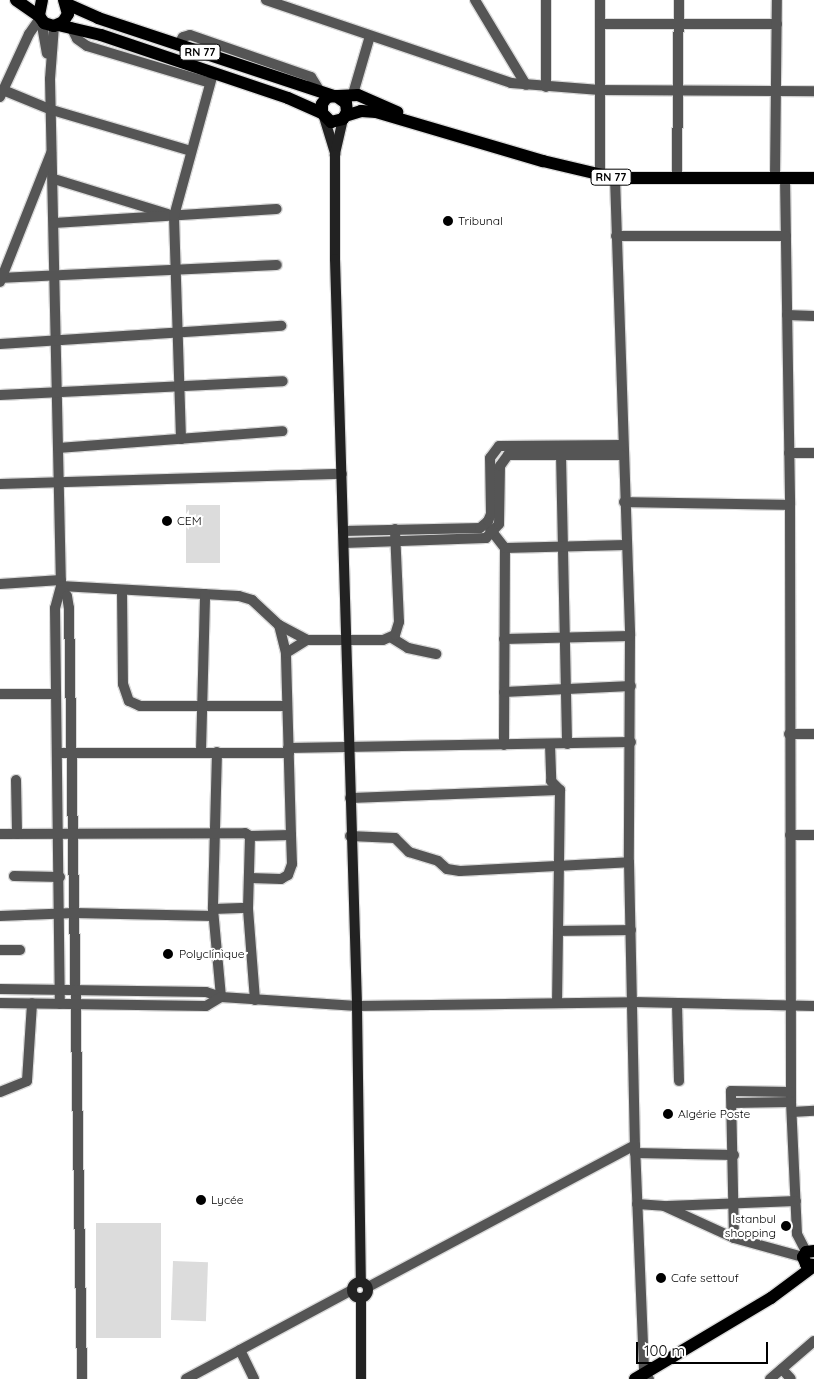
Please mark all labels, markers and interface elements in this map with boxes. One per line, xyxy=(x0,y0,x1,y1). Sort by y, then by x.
road number: RN 77 xyxy=(179,44,221,61)
road number: RN 77 xyxy=(590,168,632,186)
place label: Tribunal xyxy=(458,214,503,228)
marker: Tribunal xyxy=(442,215,454,227)
place label: CEM xyxy=(177,514,202,528)
marker: CEM xyxy=(161,515,173,527)
marker: Polyclinique xyxy=(161,947,175,961)
place label: Polyclinique xyxy=(179,947,245,961)
place label: Algérie Poste xyxy=(678,1107,750,1121)
marker: Algérie Poste xyxy=(662,1108,674,1120)
place label: Lycée xyxy=(211,1193,244,1207)
marker: Lycée xyxy=(195,1194,207,1206)
place label: Istanbul shopping xyxy=(725,1212,776,1240)
marker: Istanbul shopping xyxy=(780,1220,792,1232)
place label: Cafe settouf xyxy=(671,1271,739,1285)
marker: Cafe settouf xyxy=(655,1272,667,1284)
scale bar xyxy=(639,1332,772,1364)
text: 100 m xyxy=(644,1341,685,1360)

